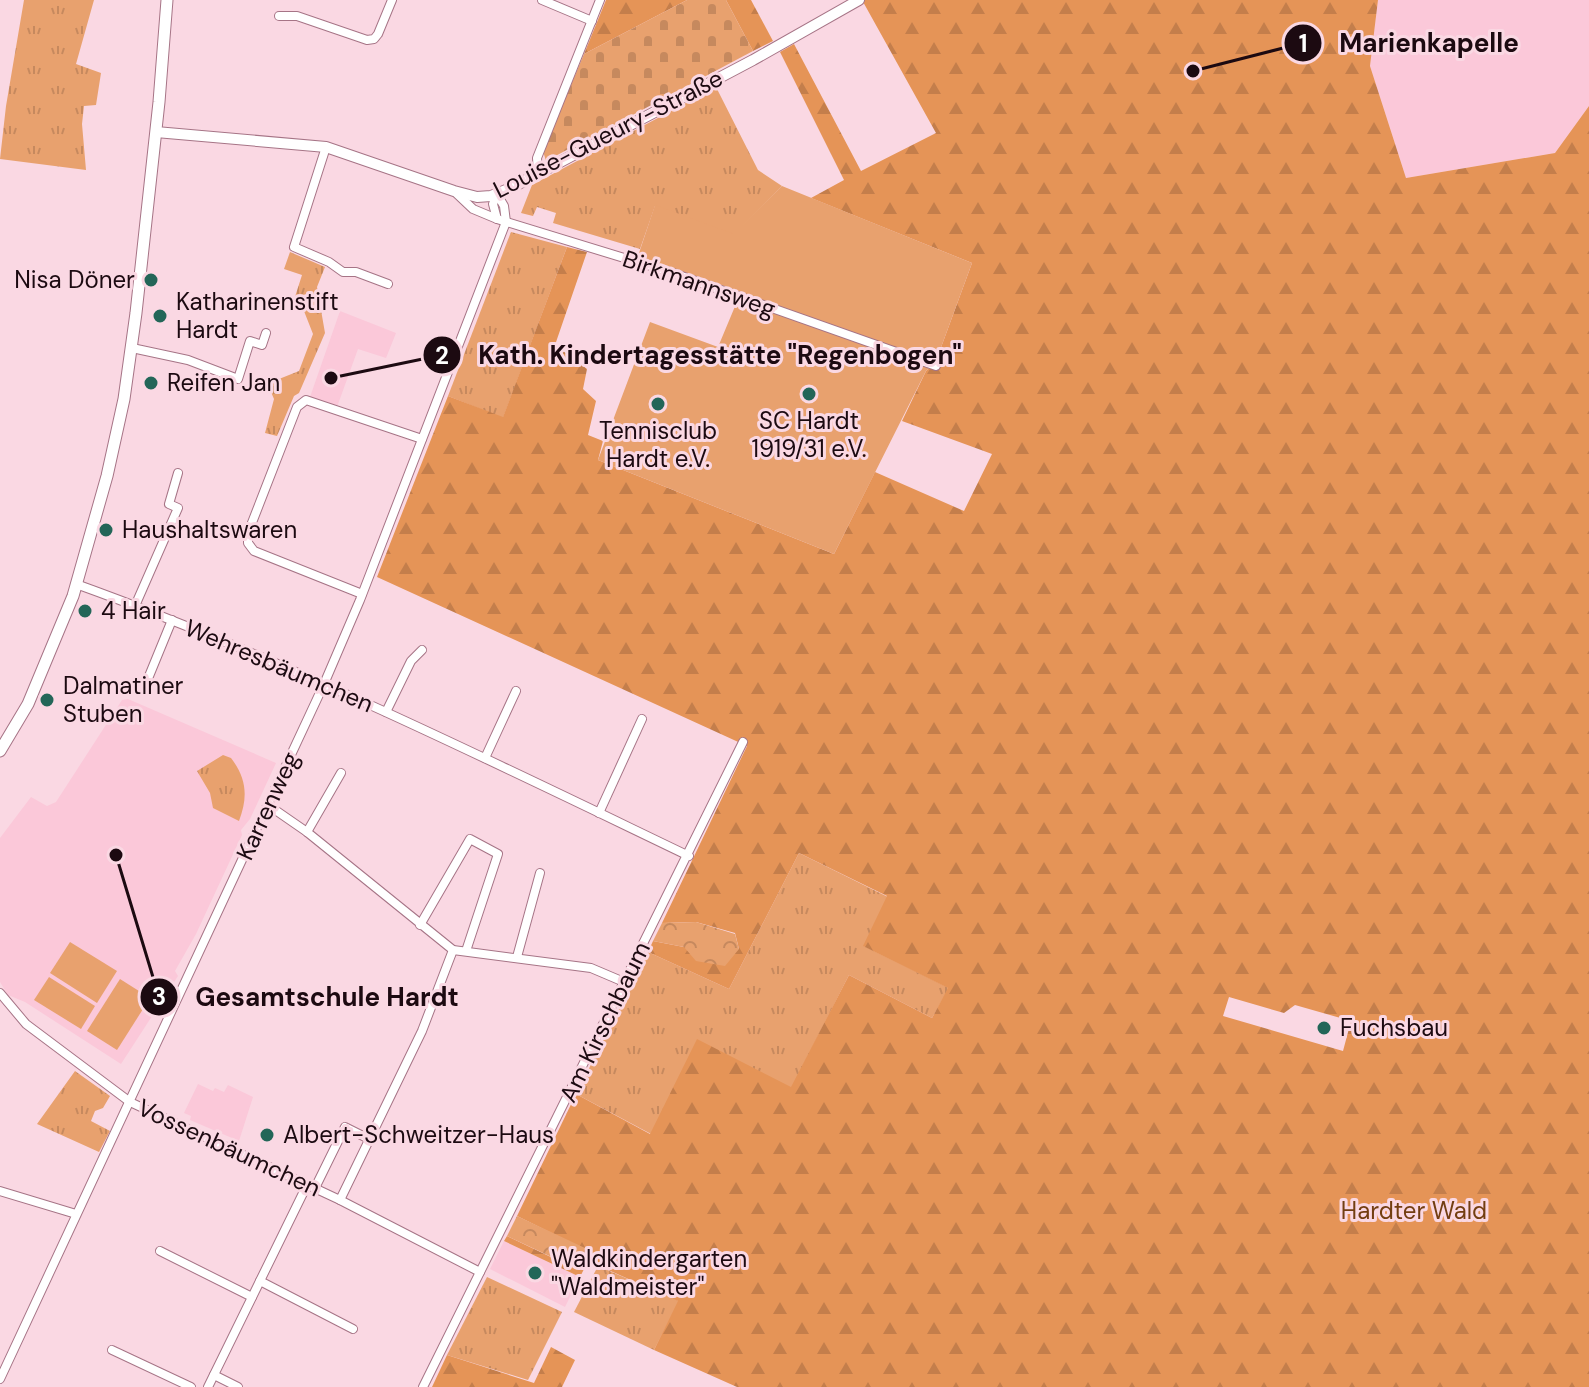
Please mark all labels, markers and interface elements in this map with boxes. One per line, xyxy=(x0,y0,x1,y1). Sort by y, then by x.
callout: Marienkapelle xyxy=(1283,18,1534,68)
text: Marienkapelle xyxy=(1339,26,1519,60)
text: 1 xyxy=(1299,28,1307,59)
street label: Louise-Gueury-Straße xyxy=(488,62,728,205)
street label: Birkmannsweg xyxy=(619,243,780,324)
place label: Nisa Döner xyxy=(14,264,135,295)
marker: Nisa Döner xyxy=(142,271,160,289)
place label: Katharinenstift Hardt xyxy=(176,286,339,345)
marker: Katharinenstift Hardt xyxy=(151,307,169,325)
callout: Kath. Kindertagesstätte "Regenbogen" xyxy=(422,330,978,380)
text: Kath. Kindertagesstätte "Regenbogen" xyxy=(478,338,962,372)
text: 2 xyxy=(435,340,449,371)
place label: Reifen Jan xyxy=(167,367,280,398)
marker: Reifen Jan xyxy=(142,374,160,392)
marker: SC Hardt 1919/31 e.V. xyxy=(800,385,818,403)
marker: Tennisclub Hardt e.V. xyxy=(649,395,667,413)
place label: SC Hardt 1919/31 e.V. xyxy=(752,405,866,464)
place label: Tennisclub Hardt e.V. xyxy=(599,415,717,474)
place label: Haushaltswaren xyxy=(122,514,297,545)
marker: Haushaltswaren xyxy=(97,521,115,539)
place label: 4 Hair xyxy=(101,595,166,626)
marker: 4 Hair xyxy=(76,602,94,620)
street label: Wehresbäumchen xyxy=(180,612,378,719)
place label: Dalmatiner Stuben xyxy=(63,670,184,729)
marker: Dalmatiner Stuben xyxy=(38,691,56,709)
street label: Karrenweg xyxy=(229,747,306,865)
street label: Am Kirschbaum xyxy=(552,936,657,1107)
callout: Gesamtschule Hardt xyxy=(139,972,475,1022)
text: Gesamtschule Hardt xyxy=(195,980,459,1014)
text: 3 xyxy=(152,981,166,1012)
place label: Fuchsbau xyxy=(1340,1012,1448,1043)
marker: Fuchsbau xyxy=(1315,1019,1333,1037)
street label: Vossenbäumchen xyxy=(133,1092,326,1204)
place label: Albert-Schweitzer-Haus xyxy=(283,1119,554,1150)
marker: Albert-Schweitzer-Haus xyxy=(258,1126,276,1144)
park label: Hardter Wald xyxy=(1341,1195,1487,1226)
place label: Waldkindergarten "Waldmeister" xyxy=(551,1243,747,1302)
marker: Waldkindergarten "Waldmeister" xyxy=(526,1264,544,1282)

